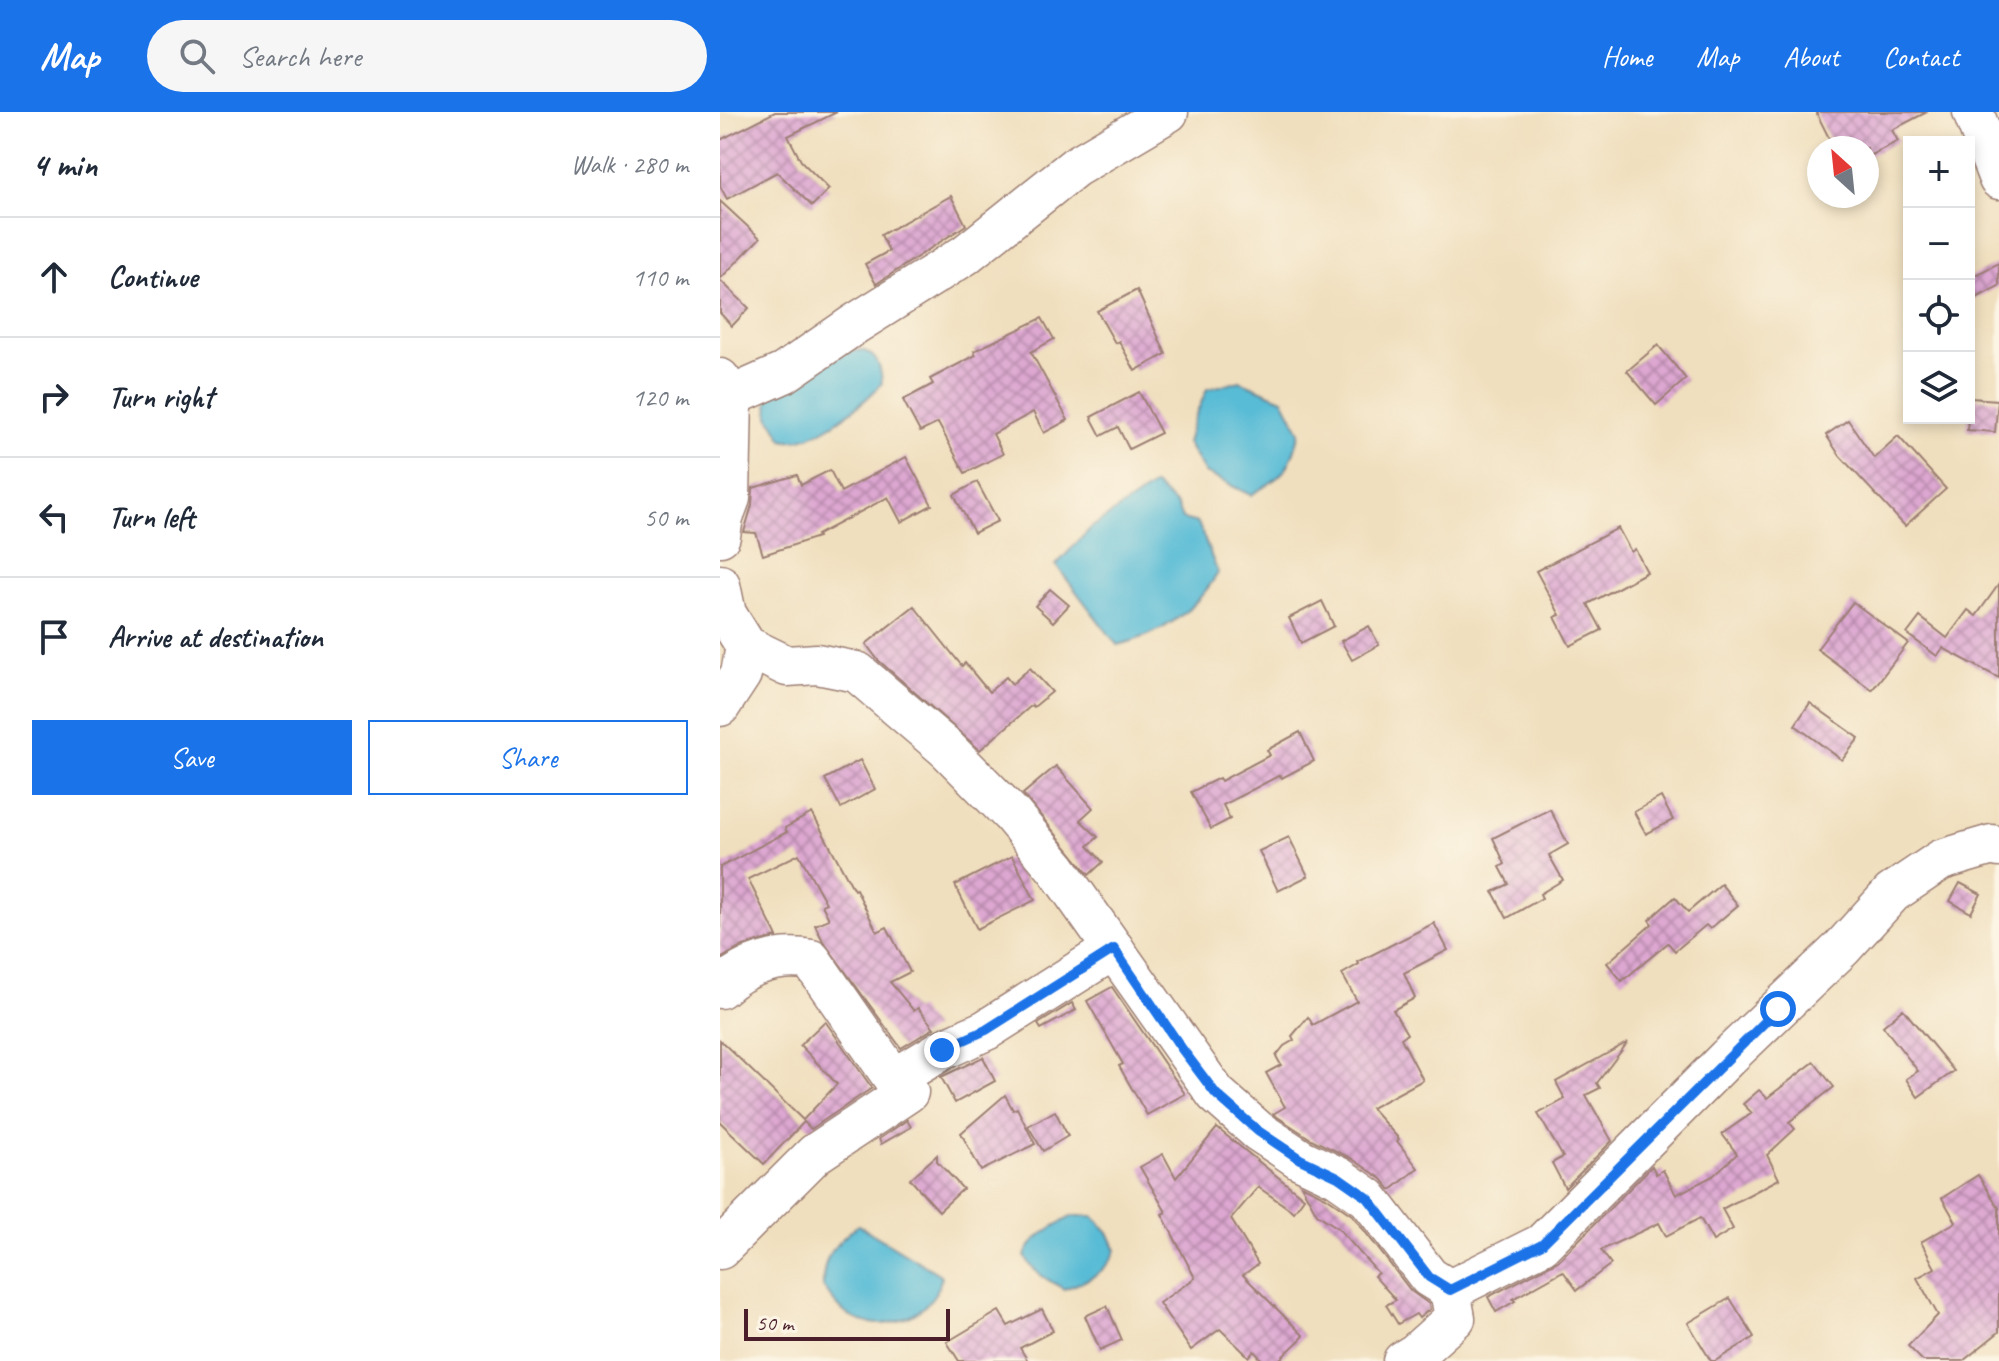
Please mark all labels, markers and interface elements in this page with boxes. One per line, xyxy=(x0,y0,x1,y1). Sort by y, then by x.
search box xyxy=(147,20,707,92)
text: Map xyxy=(40,33,99,80)
icon: search xyxy=(175,34,219,78)
text: Search here xyxy=(239,37,361,75)
text: Home xyxy=(1602,39,1652,74)
text: Map xyxy=(1696,39,1739,74)
text: About xyxy=(1783,39,1839,74)
text: Contact xyxy=(1883,39,1959,74)
north arrow xyxy=(1807,136,1879,208)
map controls xyxy=(1903,136,1975,424)
button: + xyxy=(1903,136,1975,208)
text: 4 min xyxy=(32,143,97,186)
text: Walk · 280 m xyxy=(571,148,688,181)
button: − xyxy=(1903,208,1975,280)
icon: ahead xyxy=(32,255,76,299)
text: Continue xyxy=(108,258,198,296)
text: 110 m xyxy=(632,261,688,294)
button: locate xyxy=(1903,280,1975,352)
button: layers xyxy=(1903,352,1975,424)
icon: right xyxy=(32,375,76,419)
text: Turn right xyxy=(108,378,213,416)
text: 120 m xyxy=(632,381,688,414)
icon: left xyxy=(32,495,76,539)
text: Turn left xyxy=(108,498,195,536)
text: 50 m xyxy=(644,501,688,534)
icon: arrive xyxy=(32,615,76,659)
text: Arrive at destination xyxy=(108,618,323,656)
button: Save xyxy=(32,720,352,795)
button: Share xyxy=(368,720,688,795)
route start xyxy=(1760,991,1796,1027)
route end xyxy=(924,1032,960,1068)
scale bar xyxy=(744,1305,950,1341)
text: 50 m xyxy=(756,1309,793,1337)

